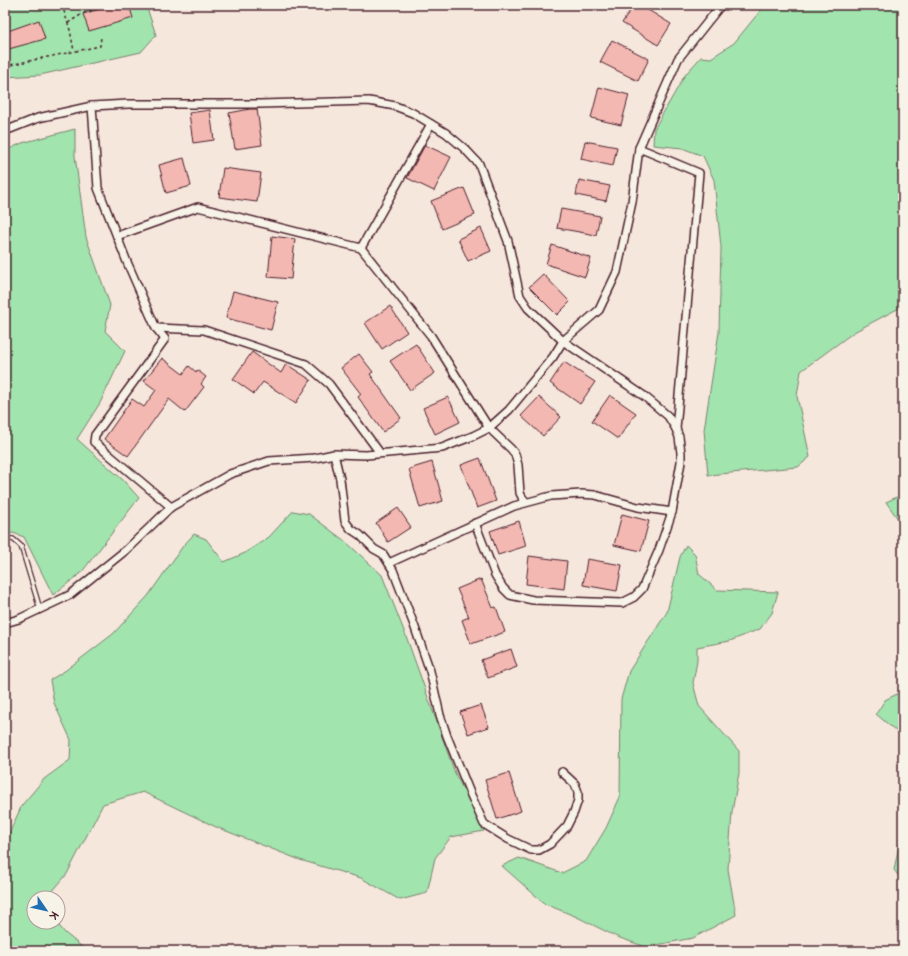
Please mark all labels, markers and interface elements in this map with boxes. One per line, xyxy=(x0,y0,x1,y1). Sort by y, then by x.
north arrow xyxy=(26,890,66,930)
text: K xyxy=(46,909,61,922)

